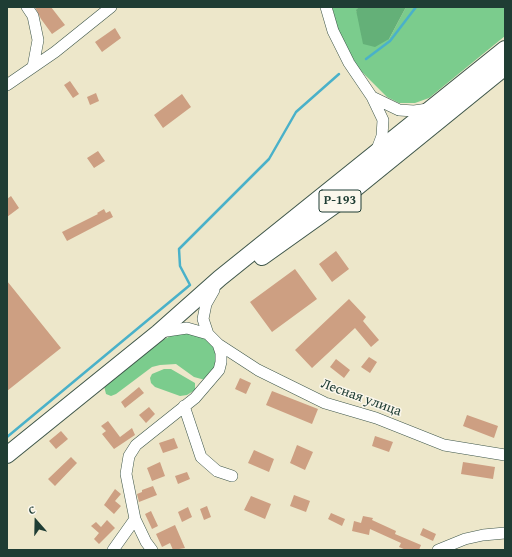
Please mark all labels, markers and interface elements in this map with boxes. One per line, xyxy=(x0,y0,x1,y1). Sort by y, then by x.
road number: Р-193 xyxy=(319,190,361,212)
street label: Лесная улица xyxy=(318,376,404,420)
north arrow xyxy=(16,501,56,541)
text: С xyxy=(26,501,38,518)

